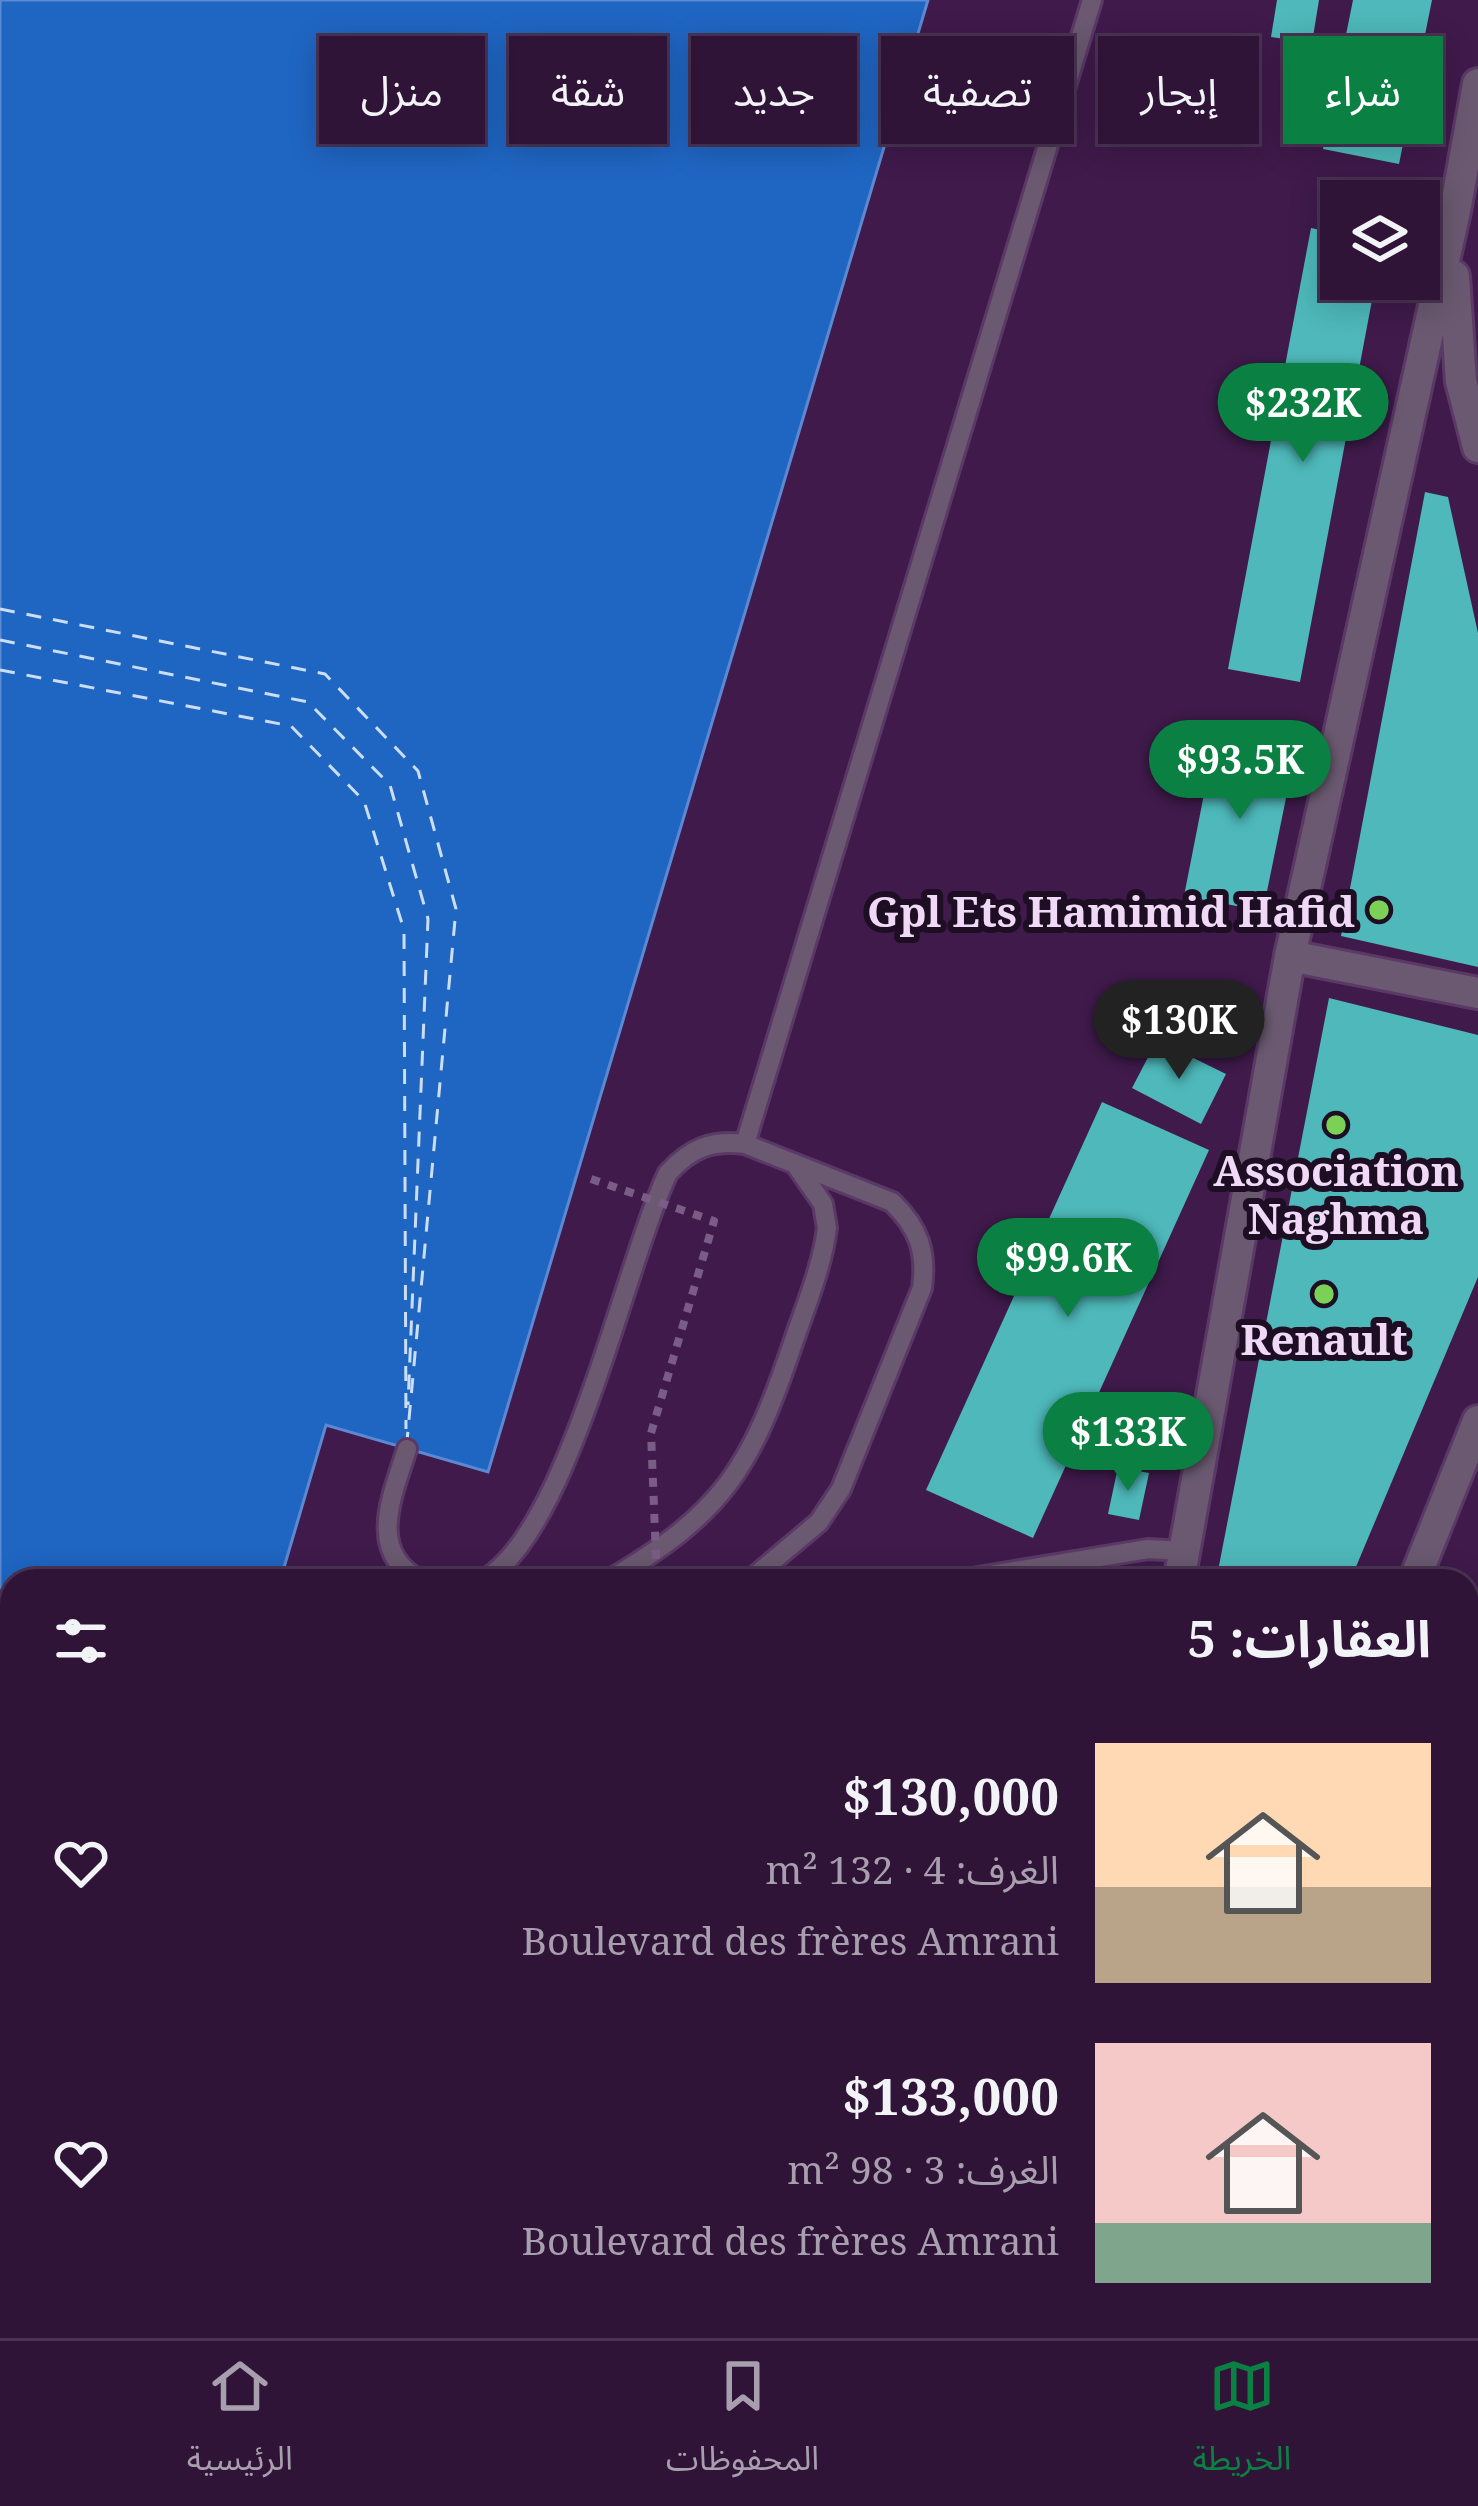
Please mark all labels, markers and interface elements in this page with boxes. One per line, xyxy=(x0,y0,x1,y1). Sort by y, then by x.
chip: منزل xyxy=(319,36,485,144)
chip: شقة xyxy=(509,36,667,144)
chip: جديد xyxy=(691,36,857,144)
chip: تصفية xyxy=(881,36,1074,144)
chip: إيجار xyxy=(1098,36,1259,144)
chip: شراء xyxy=(1283,36,1443,144)
map controls xyxy=(1320,180,1440,300)
button: layers xyxy=(1320,180,1440,300)
pin: $232K xyxy=(1219,363,1387,465)
text: $232K xyxy=(1245,375,1361,428)
pin: $93.5K xyxy=(1142,720,1338,822)
text: $93.5K xyxy=(1176,732,1304,785)
place label: Gpl Ets Hamimid Hafid xyxy=(867,882,1355,939)
marker: Gpl Ets Hamimid Hafid xyxy=(1366,897,1392,923)
pin: $130K xyxy=(1095,980,1263,1082)
text: $130K xyxy=(1121,992,1237,1045)
marker: Association Naghma xyxy=(1323,1112,1349,1138)
place label: Association Naghma xyxy=(1213,1141,1459,1246)
pin: $99.6K xyxy=(970,1218,1166,1320)
text: $99.6K xyxy=(1004,1230,1132,1283)
marker: Renault xyxy=(1311,1281,1337,1307)
place label: Renault xyxy=(1241,1310,1407,1367)
pin: $133K xyxy=(1044,1392,1212,1494)
text: $133K xyxy=(1070,1404,1186,1457)
text: العقارات: 5 xyxy=(1187,1602,1431,1672)
icon: filters xyxy=(48,1608,114,1674)
text: $130,000 xyxy=(842,1760,1059,1830)
icon: home xyxy=(1191,1791,1335,1935)
icon: heart xyxy=(48,1830,114,1896)
text: الغرف: 4 · 132 m² xyxy=(765,1842,1059,1895)
text: Boulevard des frères Amrani xyxy=(522,1913,1059,1966)
text: $133,000 xyxy=(842,2060,1059,2130)
icon: home xyxy=(1191,2091,1335,2235)
icon: heart xyxy=(48,2130,114,2196)
text: الغرف: 3 · 98 m² xyxy=(787,2142,1059,2195)
text: Boulevard des frères Amrani xyxy=(522,2213,1059,2266)
tab: الرئيسية xyxy=(187,2353,293,2494)
tab: المحفوظات xyxy=(666,2353,819,2494)
tab: الخريطة xyxy=(1192,2353,1291,2494)

